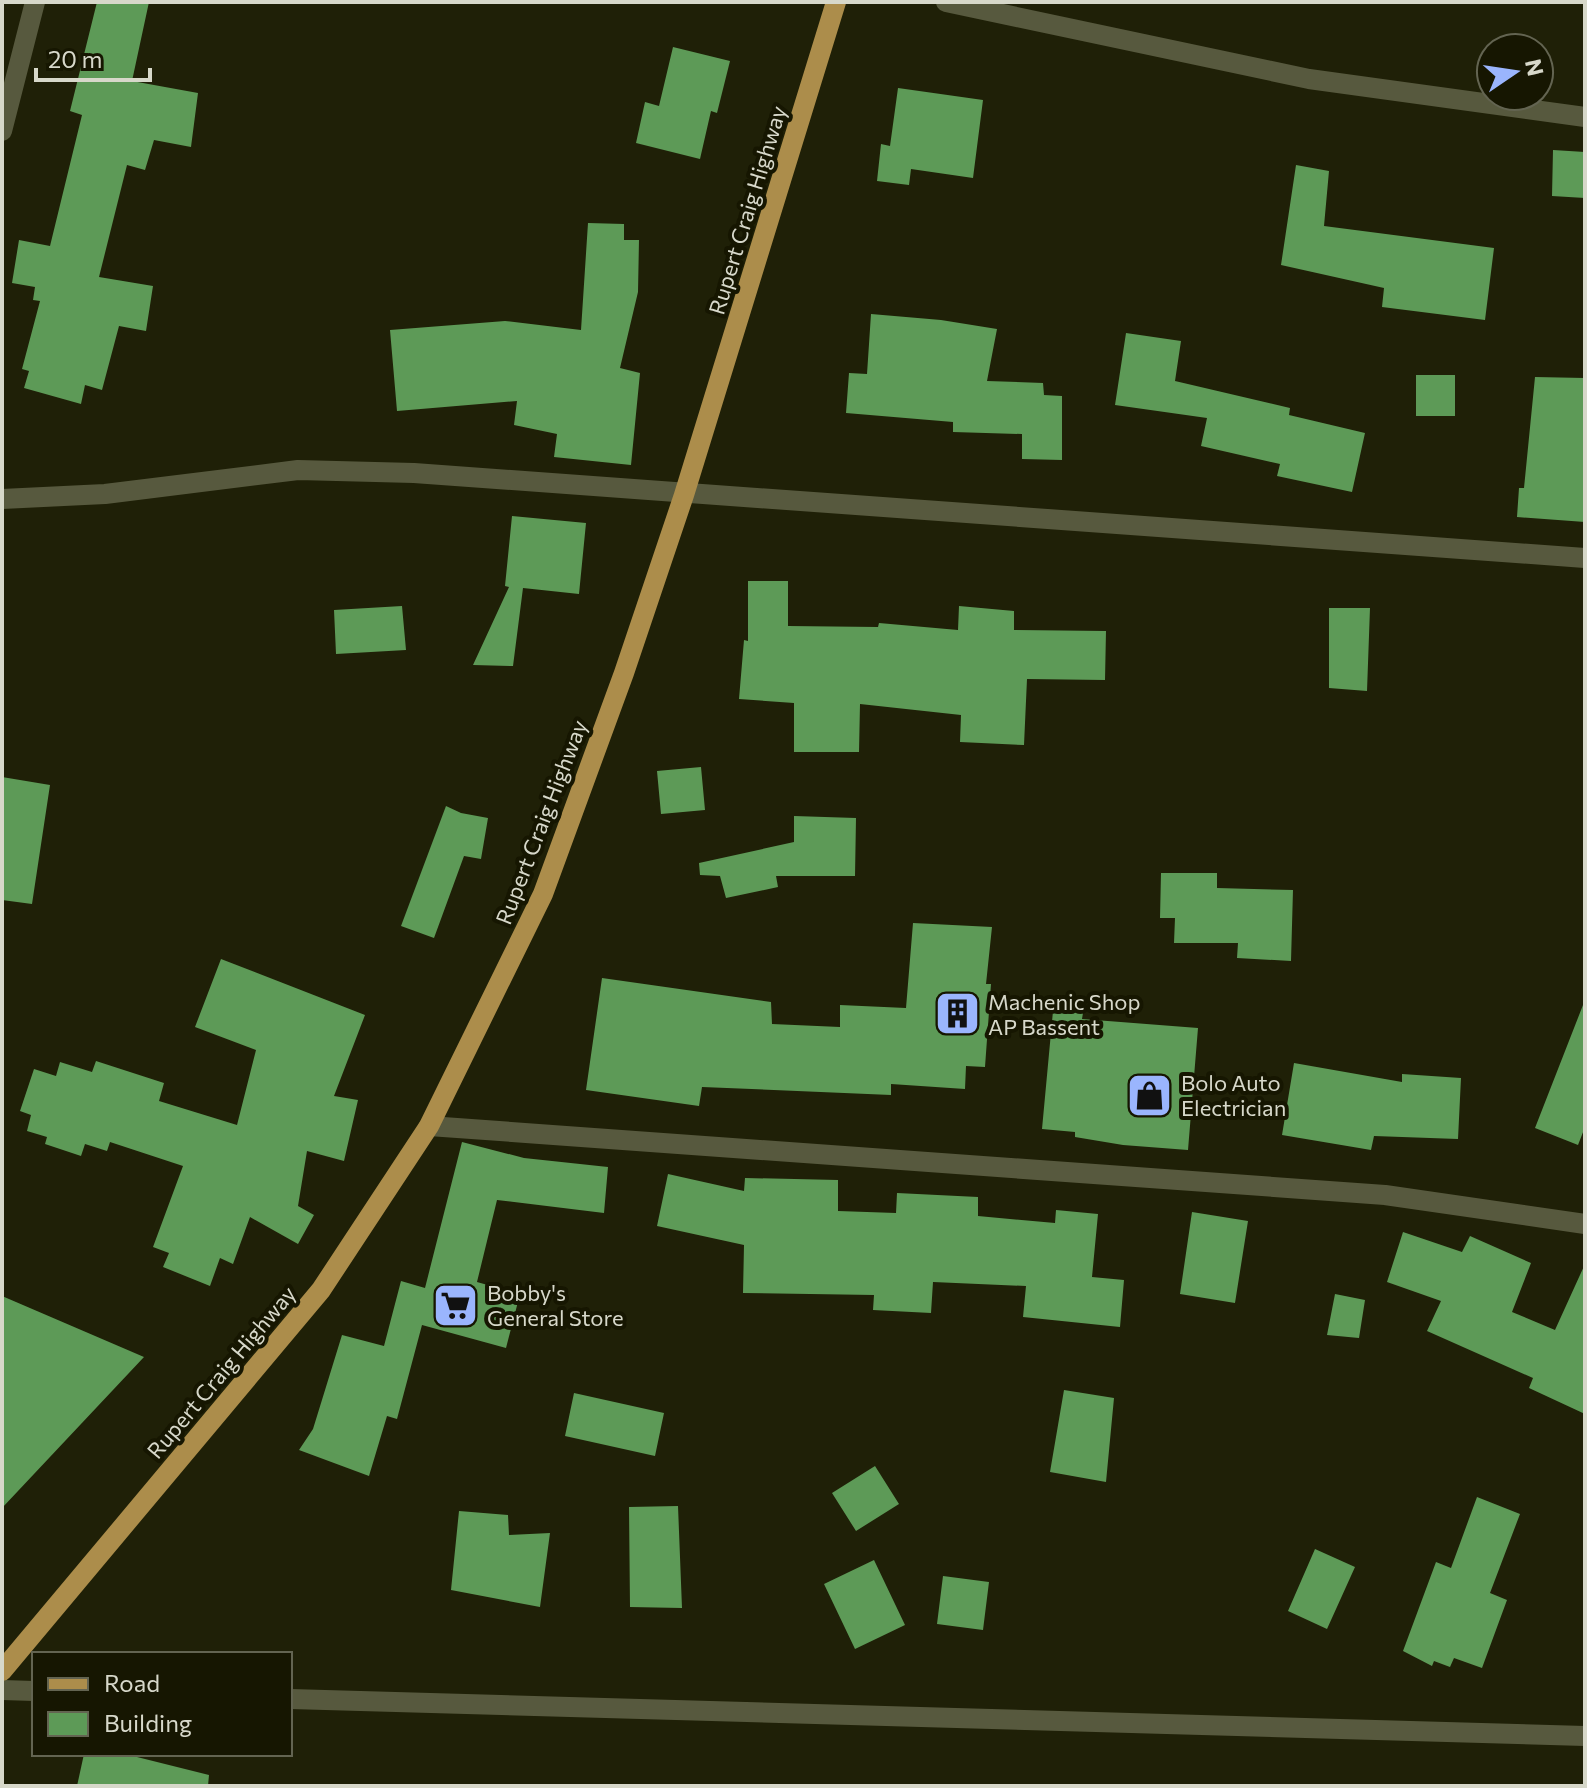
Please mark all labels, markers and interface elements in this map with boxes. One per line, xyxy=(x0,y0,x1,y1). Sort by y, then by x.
scale bar xyxy=(36,32,150,82)
north arrow xyxy=(1475,32,1555,112)
text: 20 m xyxy=(48,44,102,73)
text: N xyxy=(1520,56,1550,78)
street label: Rupert Craig Highway xyxy=(702,102,792,318)
street label: Rupert Craig Highway xyxy=(490,716,592,928)
place label: Machenic Shop AP Bassent xyxy=(988,988,1140,1040)
building icon: Machenic Shop AP Bassent xyxy=(933,990,981,1038)
place label: Bolo Auto Electrician xyxy=(1181,1069,1286,1121)
shop icon: Bolo Auto Electrician xyxy=(1126,1071,1174,1119)
place label: Bobby's General Store xyxy=(487,1279,624,1331)
street label: Rupert Craig Highway xyxy=(141,1280,301,1464)
supermarket icon: Bobby's General Store xyxy=(432,1281,480,1329)
legend xyxy=(32,1652,292,1756)
text: Road xyxy=(104,1668,160,1697)
text: Building xyxy=(104,1708,192,1737)

